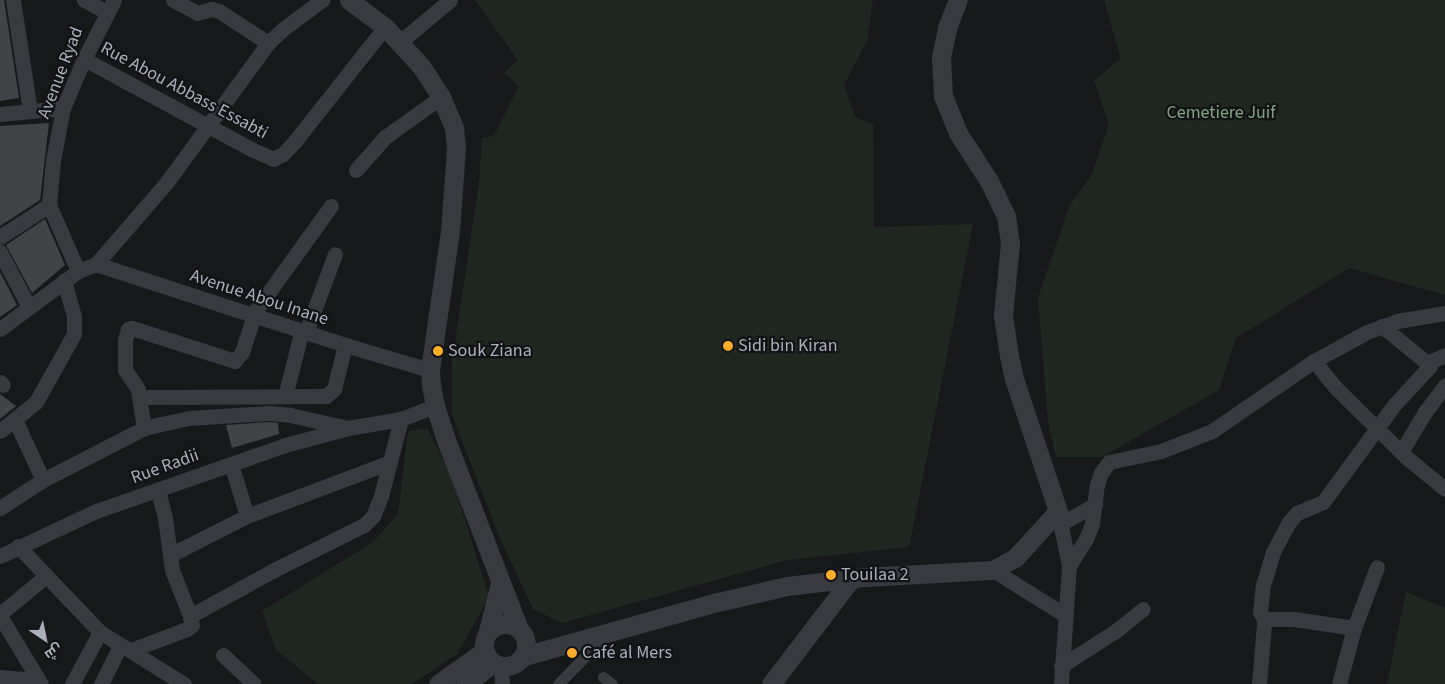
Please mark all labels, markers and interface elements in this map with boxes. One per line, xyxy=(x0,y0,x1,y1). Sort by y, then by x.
street label: Avenue Ryad xyxy=(34,24,88,122)
street label: Rue Abou Abbass Essabti xyxy=(97,38,271,144)
park label: Cemetiere Juif xyxy=(1166,102,1276,124)
street label: Avenue Abou Inane xyxy=(187,265,331,331)
place label: Sidi bin Kiran xyxy=(738,335,837,357)
place label: Souk Ziana xyxy=(448,340,532,362)
marker: Sidi bin Kiran xyxy=(722,340,734,352)
marker: Souk Ziana xyxy=(432,345,444,357)
street label: Rue Radii xyxy=(128,445,202,489)
place label: Touilaa 2 xyxy=(841,564,909,586)
marker: Touilaa 2 xyxy=(825,569,837,581)
north arrow xyxy=(20,614,70,664)
text: ش xyxy=(40,638,66,665)
place label: Café al Mers xyxy=(582,642,672,664)
marker: Café al Mers xyxy=(566,647,578,659)

